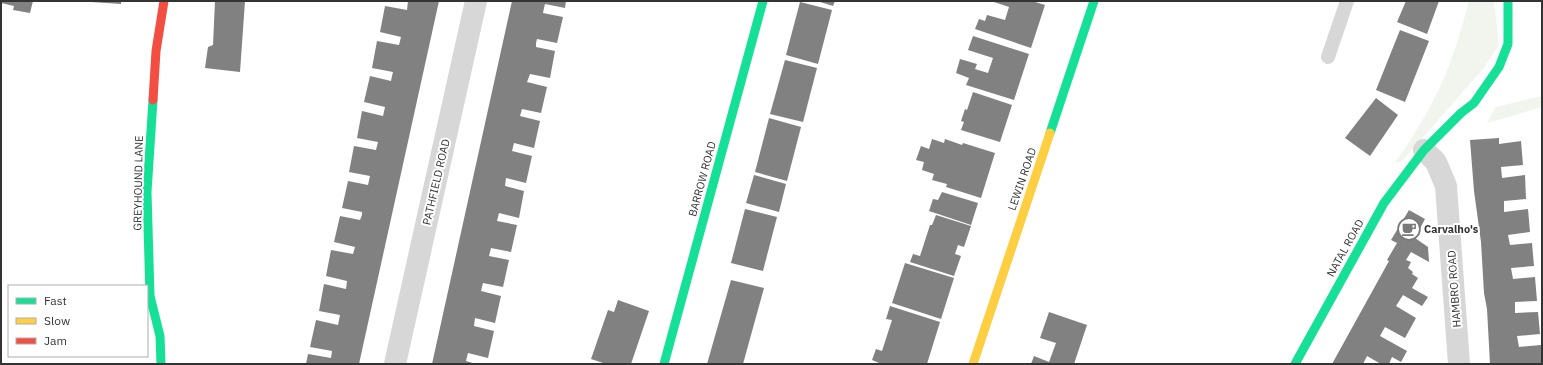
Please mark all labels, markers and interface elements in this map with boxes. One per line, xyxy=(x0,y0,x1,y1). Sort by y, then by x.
street label: GREYHOUND LANE xyxy=(130,135,146,231)
street label: PATHFIELD ROAD xyxy=(419,138,453,226)
street label: BARROW ROAD xyxy=(685,140,719,218)
street label: LEWIN ROAD xyxy=(1005,146,1039,212)
cafe icon: Carvalho's xyxy=(1396,216,1422,242)
street label: NATAL ROAD xyxy=(1323,217,1367,279)
place label: Carvalho's xyxy=(1424,222,1479,236)
street label: HAMBRO ROAD xyxy=(1444,250,1464,328)
legend xyxy=(8,285,148,357)
text: Fast xyxy=(44,293,67,308)
text: Slow xyxy=(44,313,70,328)
text: Jam xyxy=(44,333,67,348)

